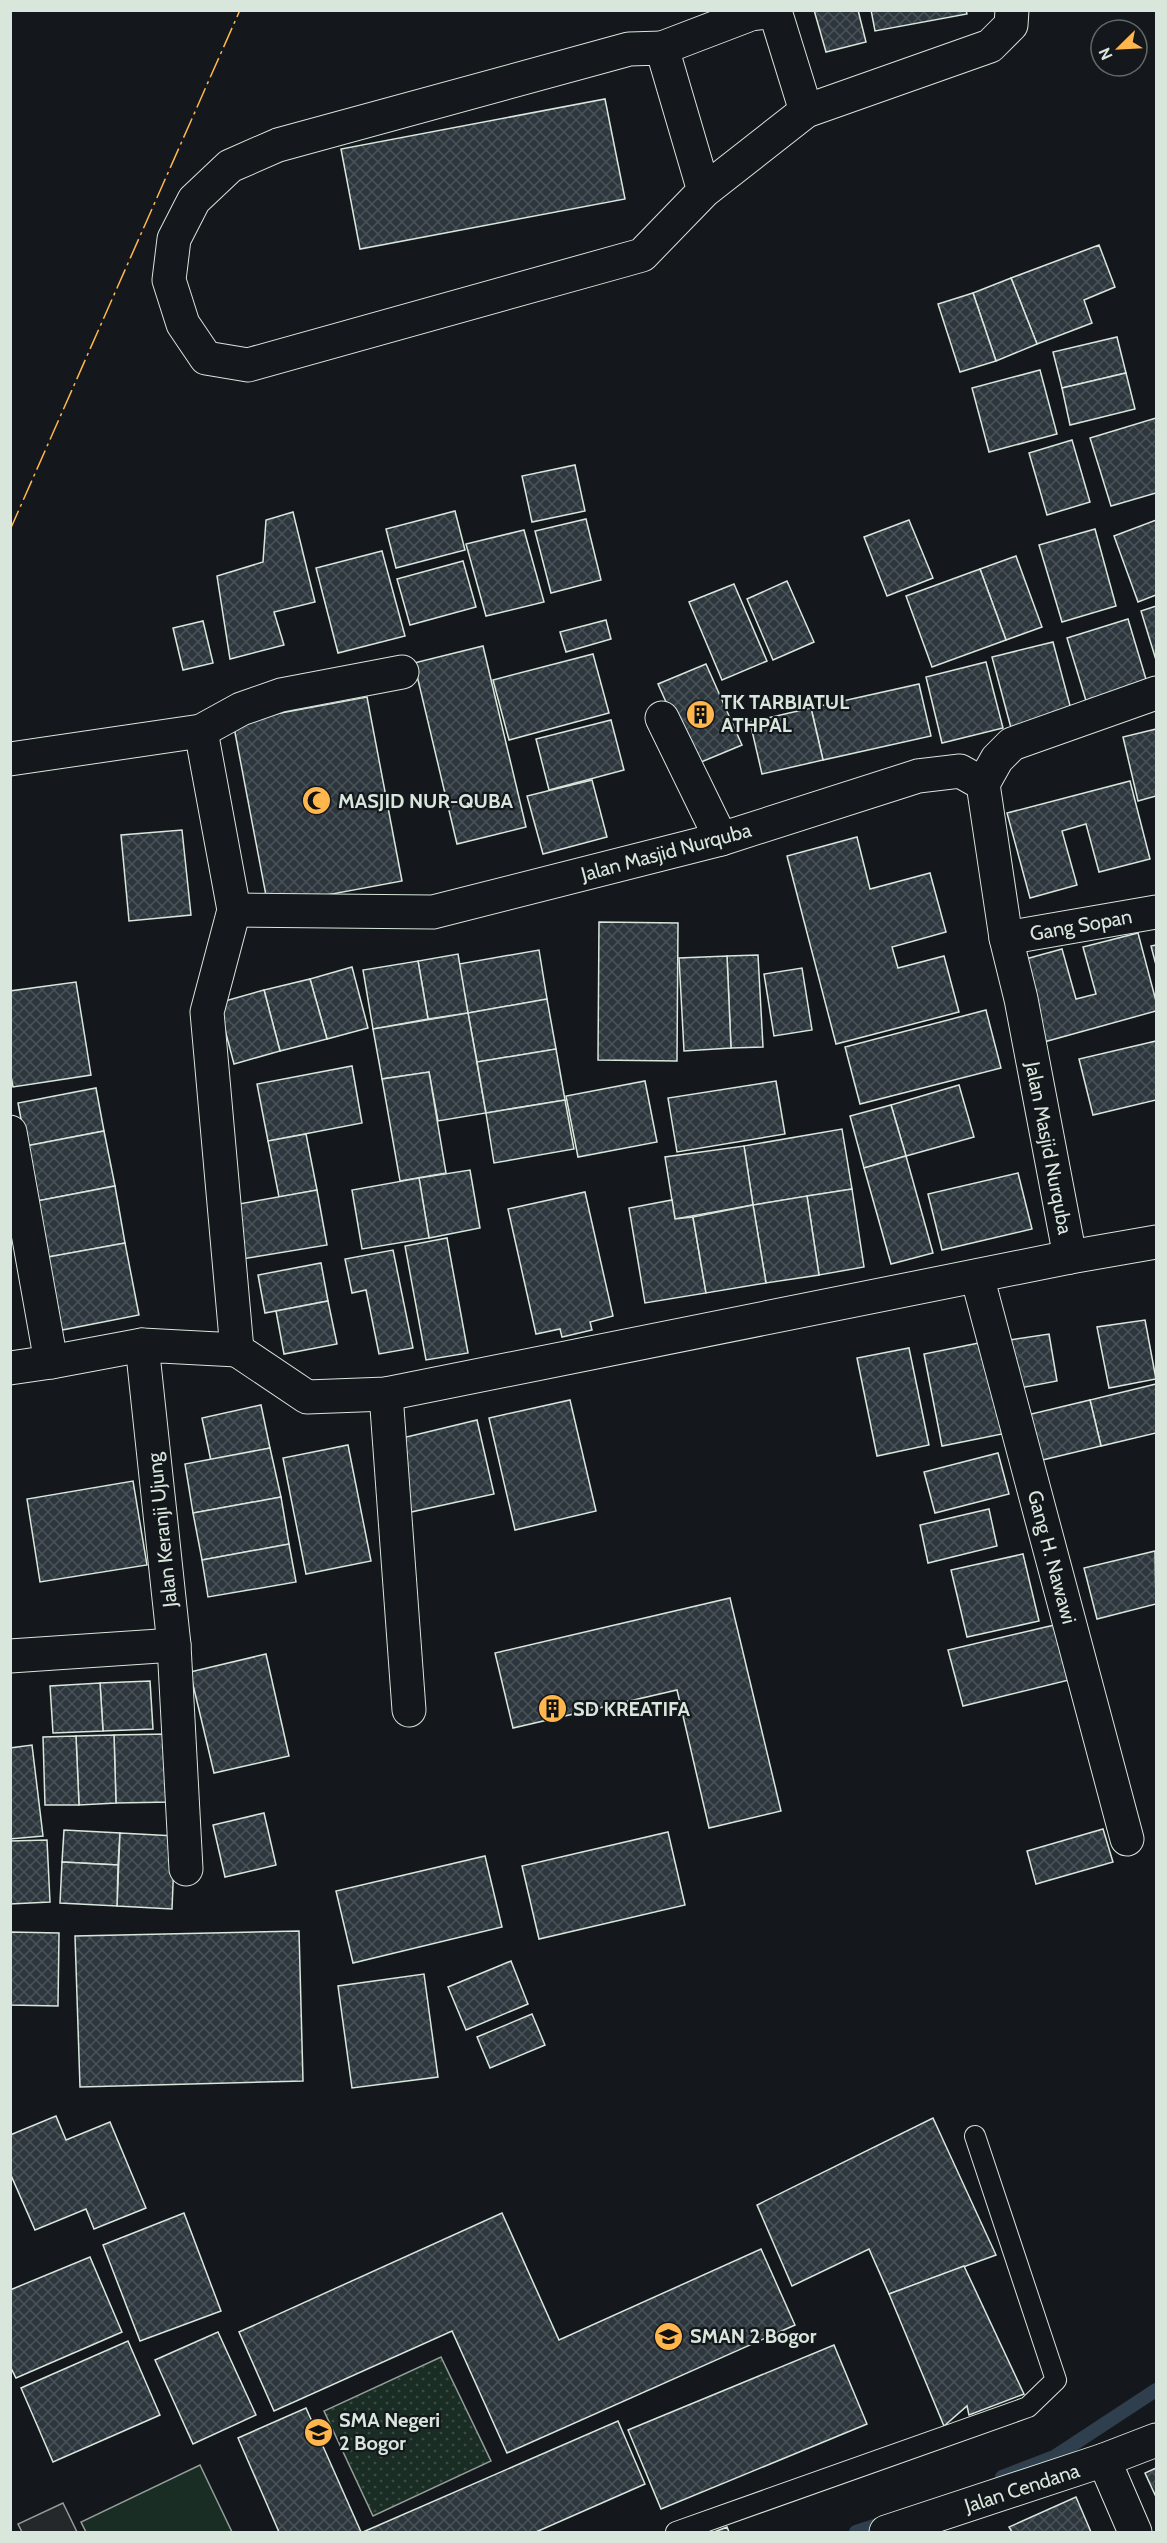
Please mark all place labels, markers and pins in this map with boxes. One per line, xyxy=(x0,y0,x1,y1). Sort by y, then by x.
place label: TK TARBIATUL ATHPAL xyxy=(721,690,849,737)
building icon: TK TARBIATUL ATHPAL xyxy=(684,698,716,730)
mosque icon: MASJID NUR-QUBA xyxy=(301,785,333,817)
place label: MASJID NUR-QUBA xyxy=(338,789,513,813)
building icon: SD KREATIFA xyxy=(536,1693,568,1725)
place label: SD KREATIFA xyxy=(573,1697,691,1721)
school or university icon: SMAN 2 Bogor xyxy=(653,2320,685,2352)
place label: SMAN 2 Bogor xyxy=(690,2324,817,2348)
place label: SMA Negeri 2 Bogor xyxy=(339,2408,440,2455)
school or university icon: SMA Negeri 2 Bogor xyxy=(302,2416,334,2448)

